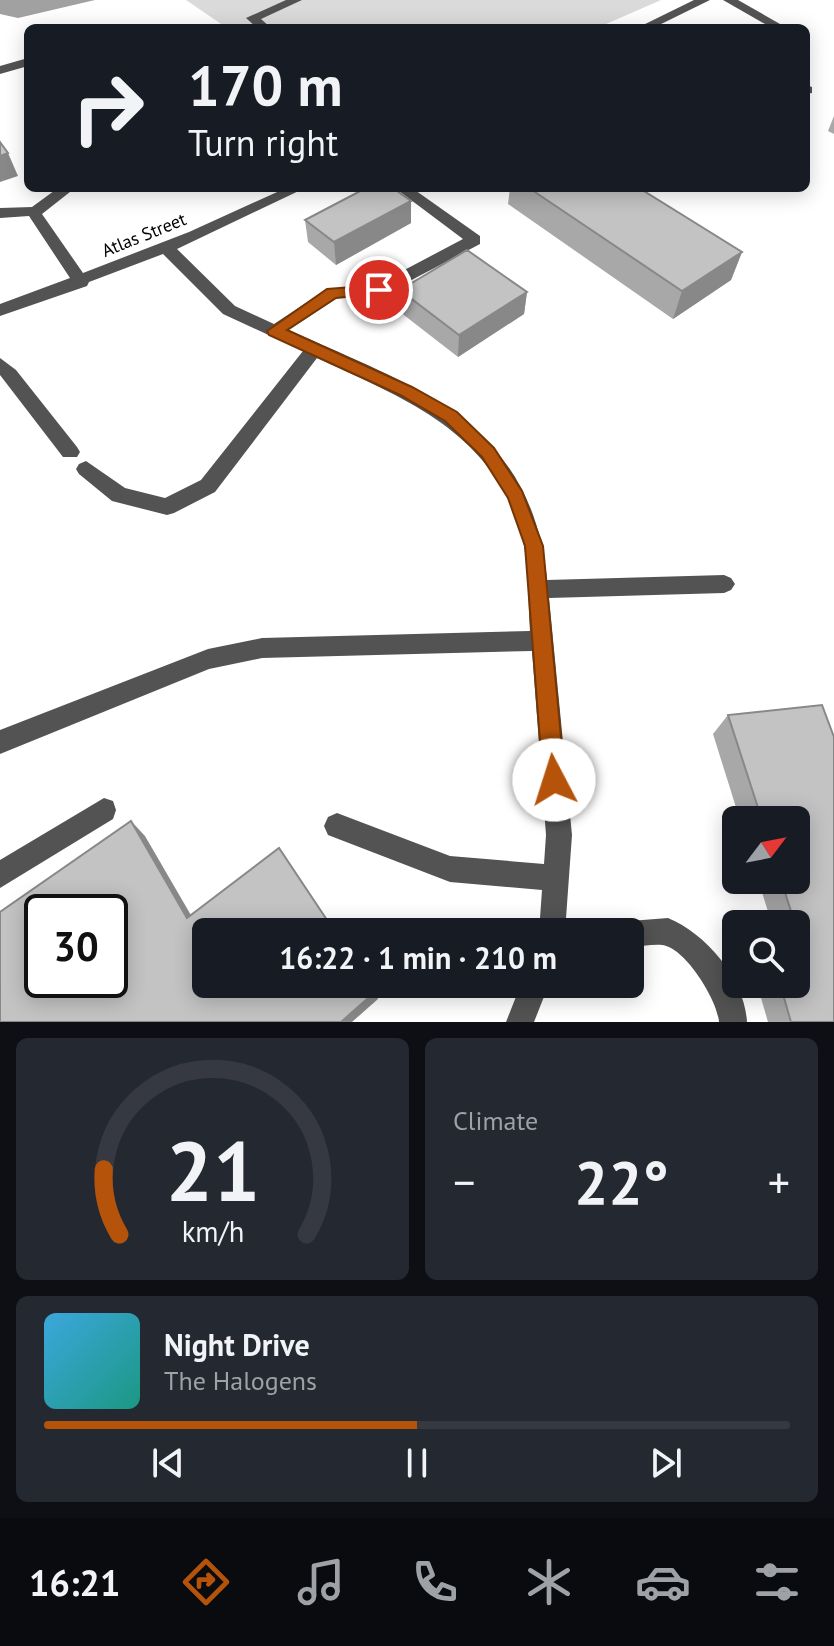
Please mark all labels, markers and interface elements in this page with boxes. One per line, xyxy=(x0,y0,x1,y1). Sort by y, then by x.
text: 170 m xyxy=(188,49,343,121)
icon: right xyxy=(56,56,160,160)
text: Turn right xyxy=(188,119,338,166)
street label: Atlas Street xyxy=(98,207,189,262)
pin xyxy=(345,256,413,324)
icon: arrive xyxy=(357,268,401,312)
position arrow xyxy=(512,738,596,822)
north arrow xyxy=(722,806,810,894)
map controls xyxy=(722,806,810,998)
speed limit sign: 30 xyxy=(24,894,128,998)
button: search xyxy=(722,910,810,998)
text: 16:22 · 1 min · 210 m xyxy=(279,938,557,977)
text: Climate xyxy=(453,1104,538,1137)
text: 21 xyxy=(165,1116,260,1224)
text: 22° xyxy=(574,1143,669,1221)
text: − xyxy=(453,1153,475,1210)
text: + xyxy=(768,1153,790,1210)
text: km/h xyxy=(181,1213,244,1250)
text: Night Drive xyxy=(164,1325,310,1364)
text: The Halogens xyxy=(164,1364,317,1397)
icon: previous xyxy=(146,1441,190,1485)
icon: pause xyxy=(395,1441,439,1485)
icon: next xyxy=(644,1441,688,1485)
icon: directions xyxy=(178,1554,234,1610)
icon: music xyxy=(293,1554,349,1610)
icon: phone xyxy=(407,1554,463,1610)
icon: climate xyxy=(521,1554,577,1610)
icon: car xyxy=(635,1554,691,1610)
icon: filters xyxy=(749,1554,805,1610)
text: 16:21 xyxy=(29,1559,120,1606)

